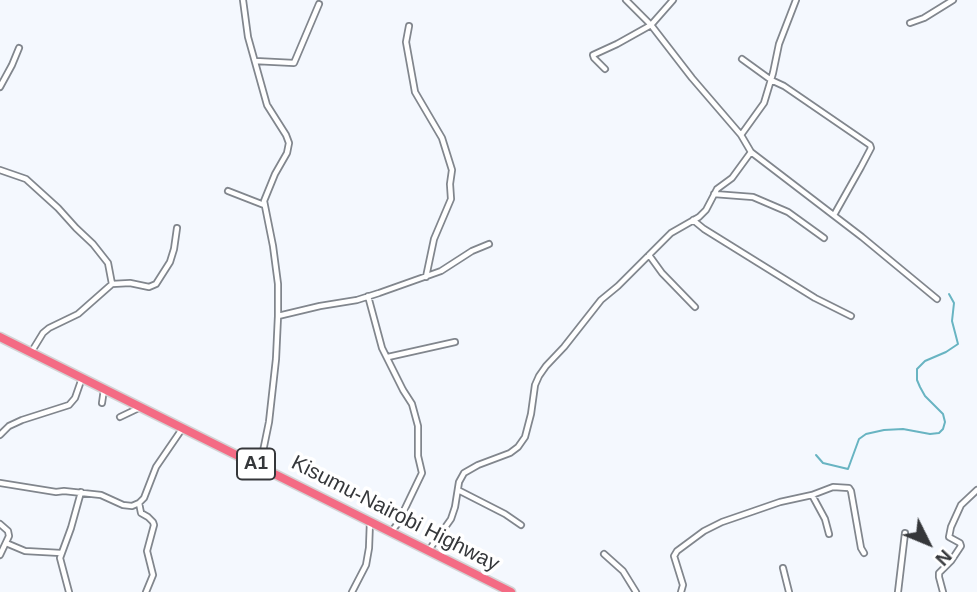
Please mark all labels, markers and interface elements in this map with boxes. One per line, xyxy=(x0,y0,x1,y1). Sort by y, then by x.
road number: A1 xyxy=(237,449,275,480)
street label: Kisumu-Nairobi Highway xyxy=(287,451,503,577)
north arrow xyxy=(893,508,963,578)
text: N xyxy=(931,545,956,570)

